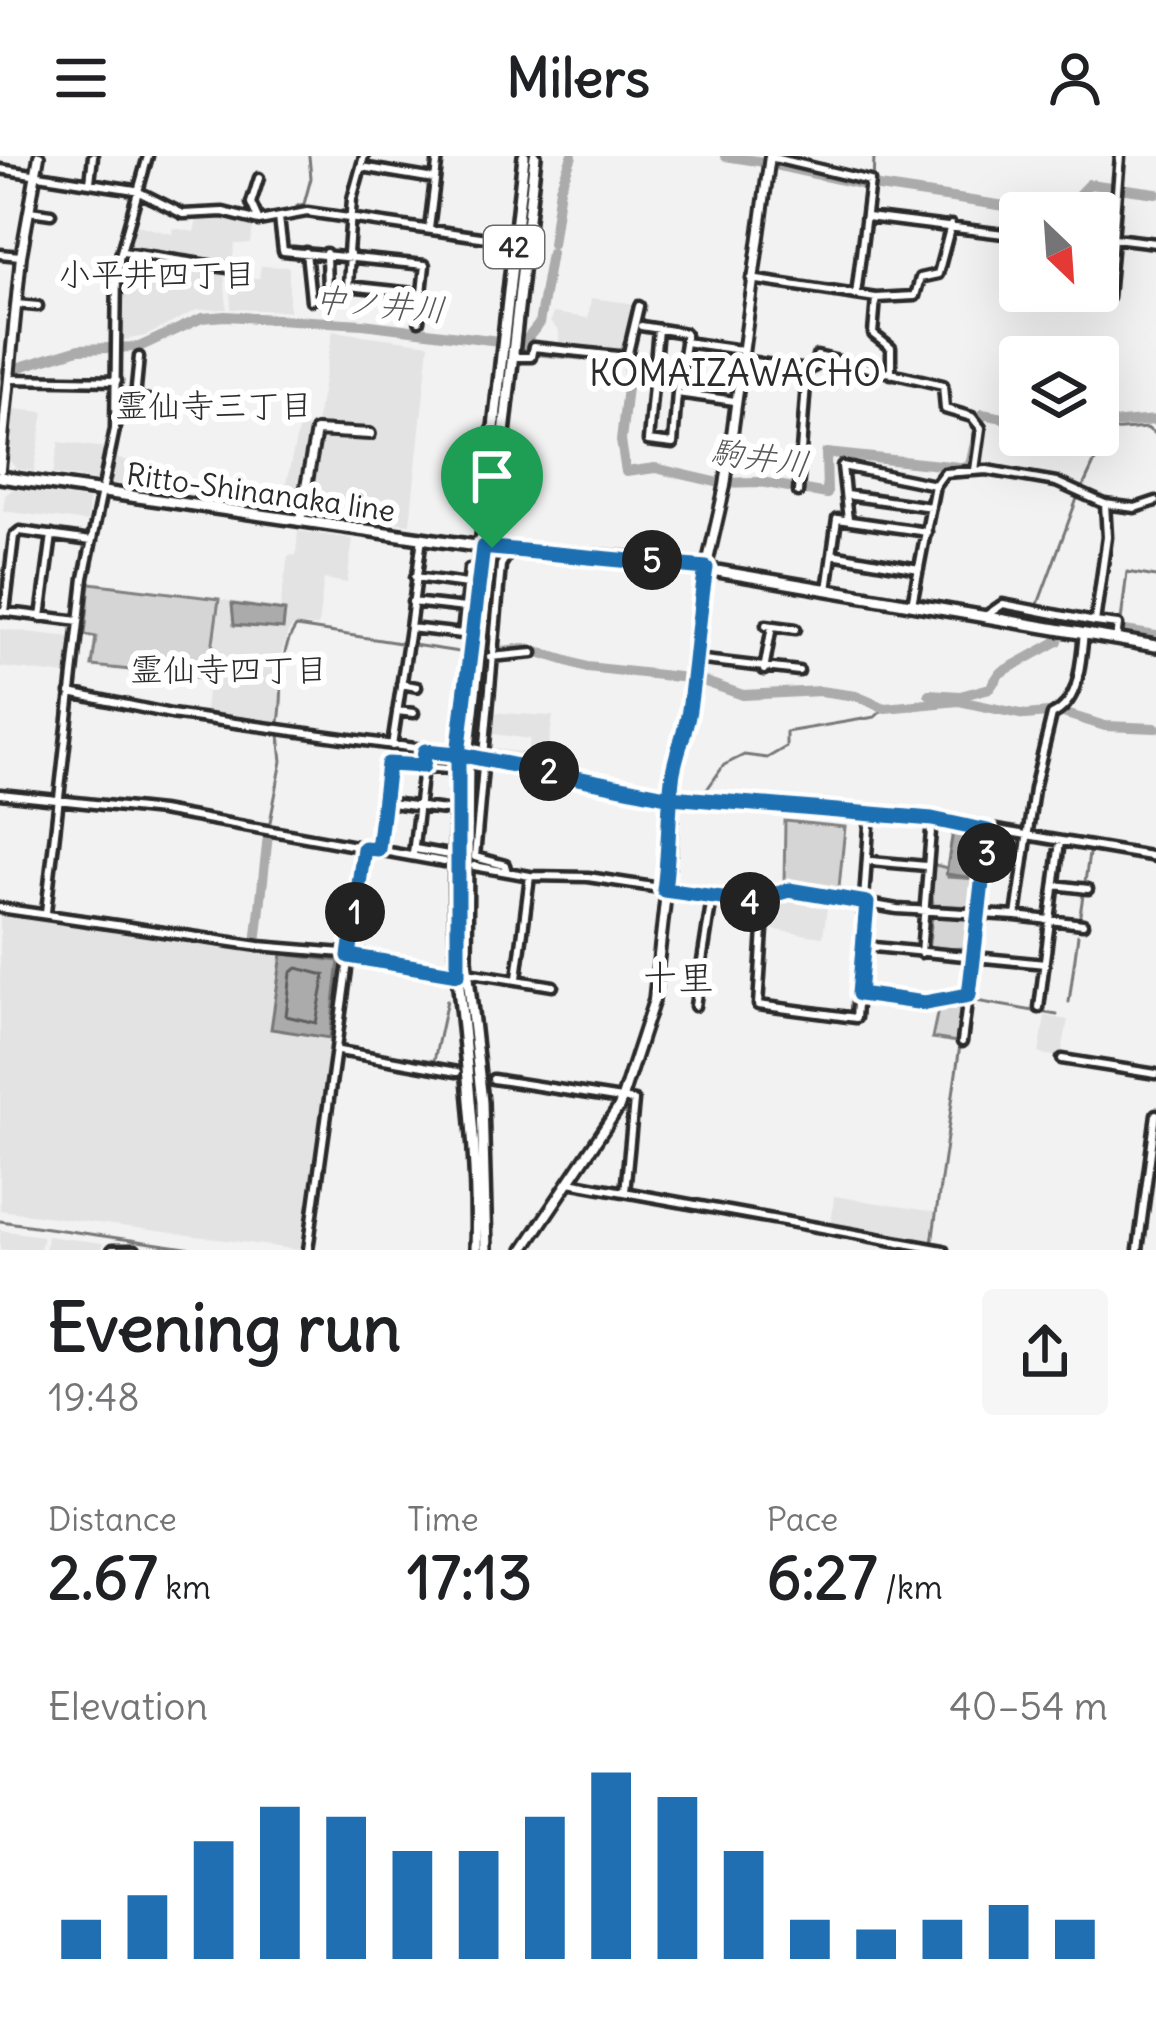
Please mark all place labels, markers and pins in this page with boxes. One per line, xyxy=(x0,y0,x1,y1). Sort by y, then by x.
pin xyxy=(441,425,543,548)
pin: 5 xyxy=(622,530,682,590)
pin: 2 xyxy=(519,741,579,801)
pin: 3 xyxy=(957,823,1017,883)
pin: 4 xyxy=(720,872,780,932)
pin: 1 xyxy=(325,882,385,942)

